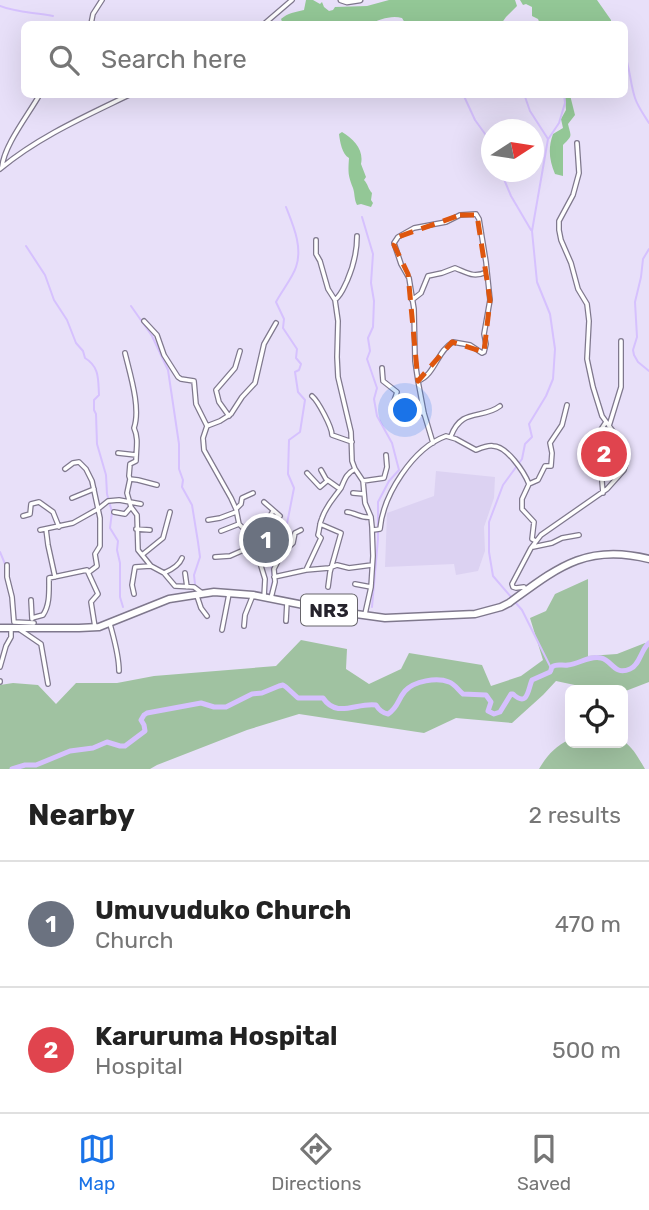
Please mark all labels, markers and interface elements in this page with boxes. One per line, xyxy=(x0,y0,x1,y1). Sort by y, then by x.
search box xyxy=(21,21,628,98)
icon: search xyxy=(45,41,83,79)
text: Search here xyxy=(101,44,247,75)
north arrow xyxy=(481,119,544,182)
your location xyxy=(388,393,422,427)
pin: 2 xyxy=(581,428,627,480)
pin: 1 xyxy=(243,514,289,566)
road number: NR3 xyxy=(301,594,357,625)
map controls xyxy=(565,685,628,748)
button: locate xyxy=(565,685,628,748)
text: Nearby xyxy=(28,797,135,833)
text: 2 results xyxy=(529,801,621,829)
text: Umuvuduko Church xyxy=(95,895,351,926)
text: 1 xyxy=(45,910,57,938)
text: 470 m xyxy=(555,910,621,938)
text: Church xyxy=(95,926,173,954)
text: Karuruma Hospital xyxy=(95,1021,337,1052)
text: 2 xyxy=(44,1036,58,1064)
text: 500 m xyxy=(552,1036,621,1064)
text: Hospital xyxy=(95,1052,183,1080)
tab: Map xyxy=(78,1130,116,1195)
tab: Directions xyxy=(271,1130,361,1195)
tab: Saved xyxy=(517,1130,571,1195)

